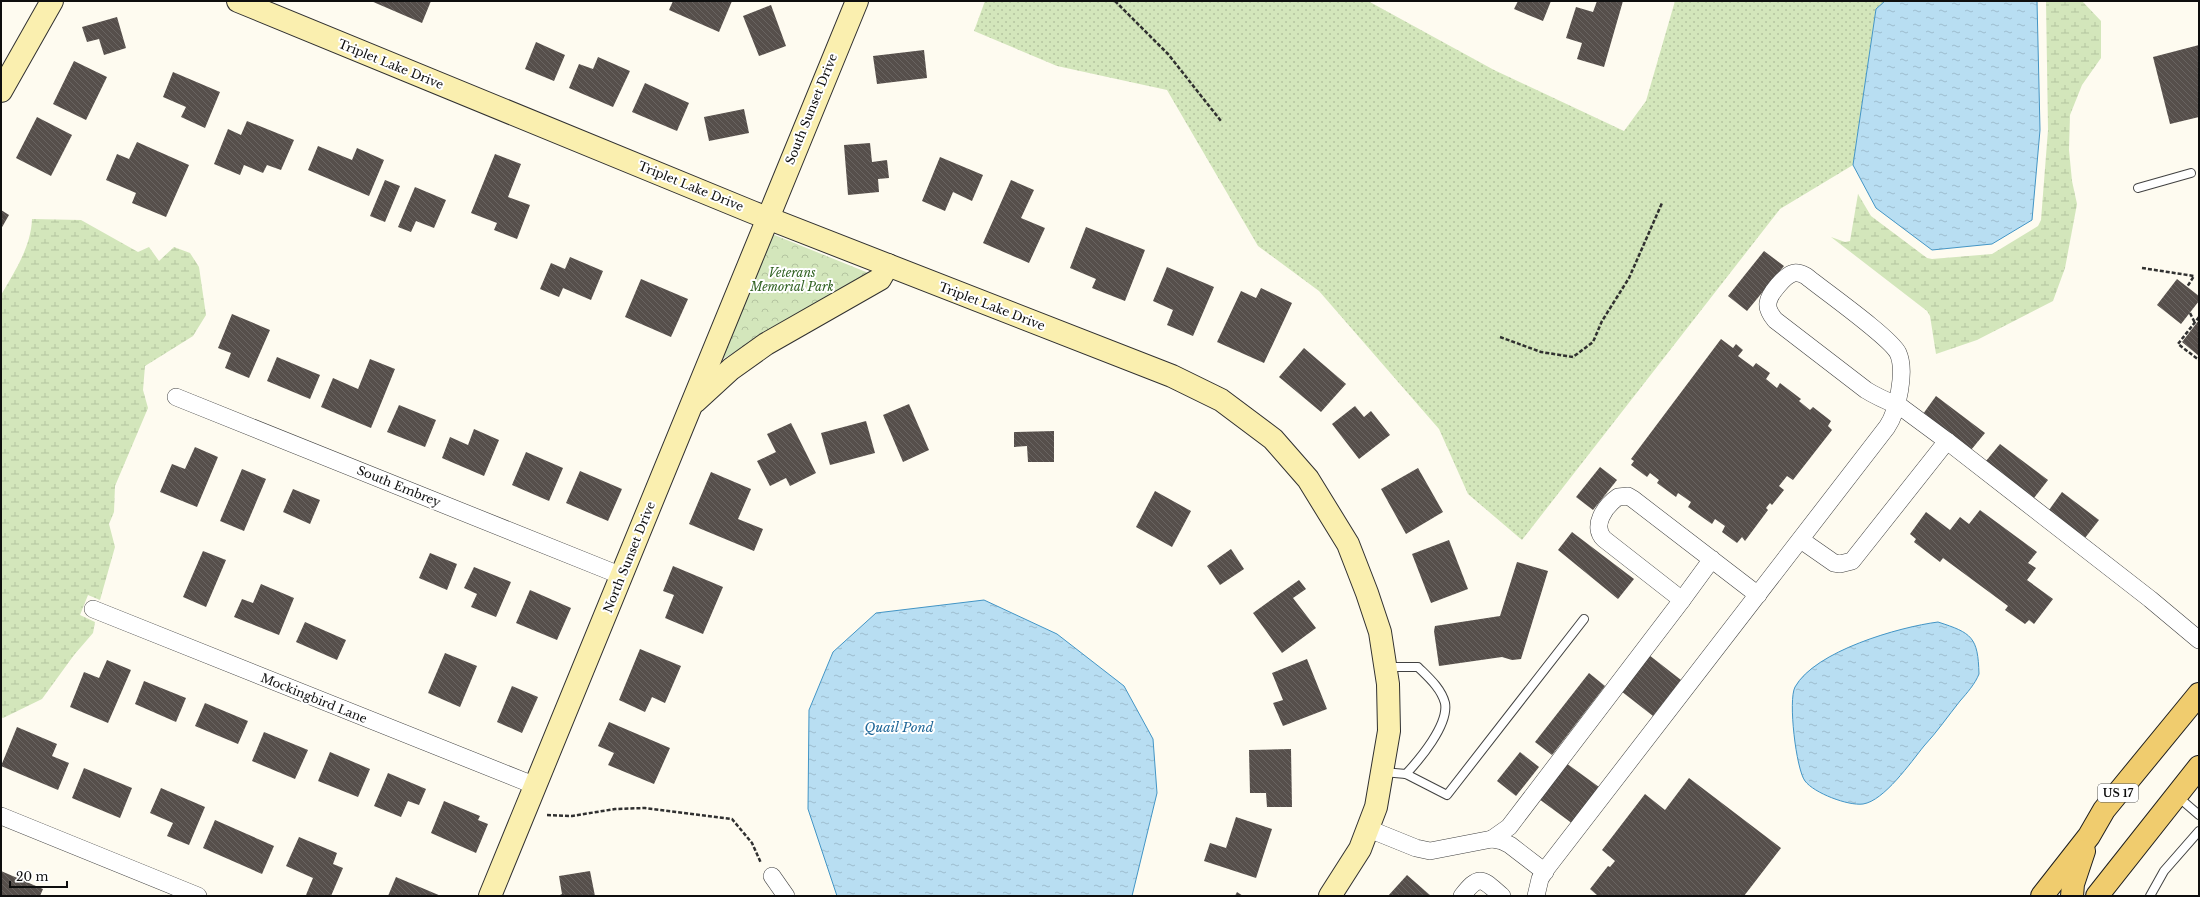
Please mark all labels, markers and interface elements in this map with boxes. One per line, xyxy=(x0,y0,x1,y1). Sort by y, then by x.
street label: Triplet Lake Drive xyxy=(336,36,446,92)
street label: South Sunset Drive xyxy=(782,51,840,167)
street label: Triplet Lake Drive xyxy=(636,158,746,214)
park label: Veterans Memorial Park xyxy=(749,265,834,294)
street label: Triplet Lake Drive xyxy=(937,279,1047,333)
street label: South Embrey xyxy=(355,462,444,510)
street label: North Sunset Drive xyxy=(600,499,658,615)
street label: Mockingbird Lane xyxy=(259,670,370,726)
water label: Quail Pond xyxy=(865,719,934,736)
road number: US 17 xyxy=(2098,784,2138,802)
scale bar xyxy=(10,863,67,889)
text: 20 m xyxy=(16,869,48,884)

